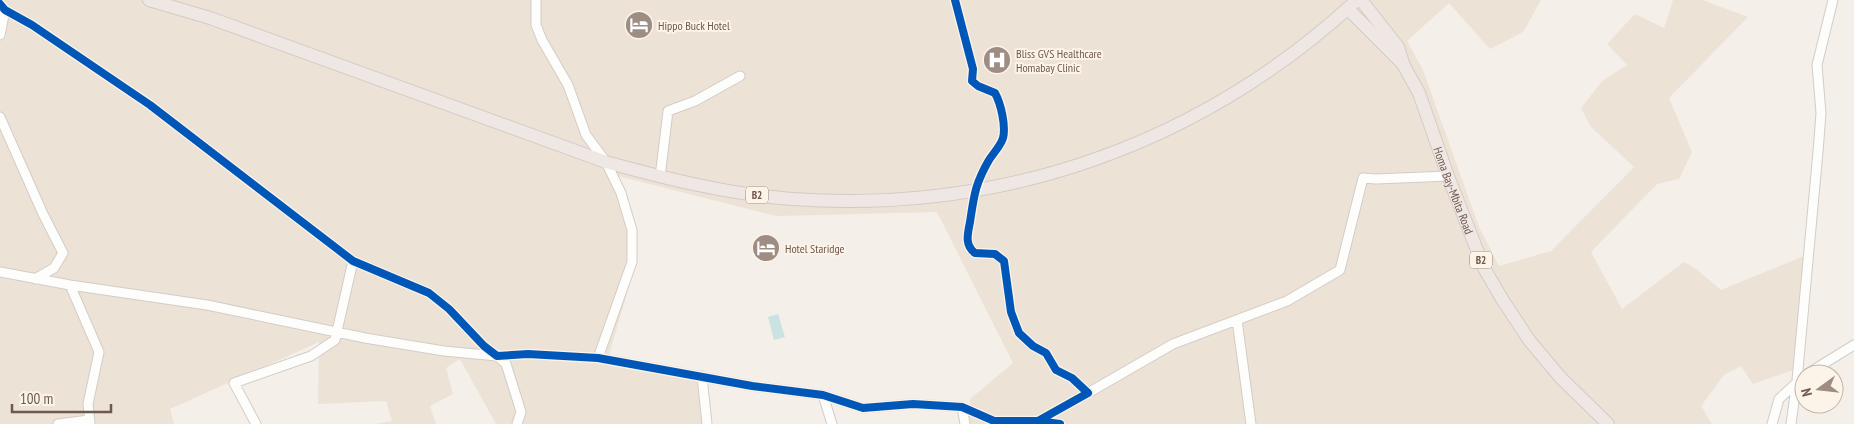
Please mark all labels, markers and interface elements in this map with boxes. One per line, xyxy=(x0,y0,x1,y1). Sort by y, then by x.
hotel icon: Hippo Buck Hotel xyxy=(624,10,654,40)
place label: Hippo Buck Hotel xyxy=(658,18,730,33)
hospital icon: Bliss GVS Healthcare Homabay Clinic xyxy=(982,45,1012,75)
place label: Bliss GVS Healthcare Homabay Clinic xyxy=(1016,46,1102,75)
street label: Homa Bay-Mbita Road xyxy=(1431,145,1477,236)
road number: B2 xyxy=(746,186,768,204)
hotel icon: Hotel Staridge xyxy=(751,233,781,263)
place label: Hotel Staridge xyxy=(785,241,845,256)
road number: B2 xyxy=(1470,252,1492,268)
north arrow xyxy=(1794,364,1844,414)
scale bar xyxy=(12,382,111,414)
text: N xyxy=(1797,386,1816,398)
text: 100 m xyxy=(20,389,53,408)

